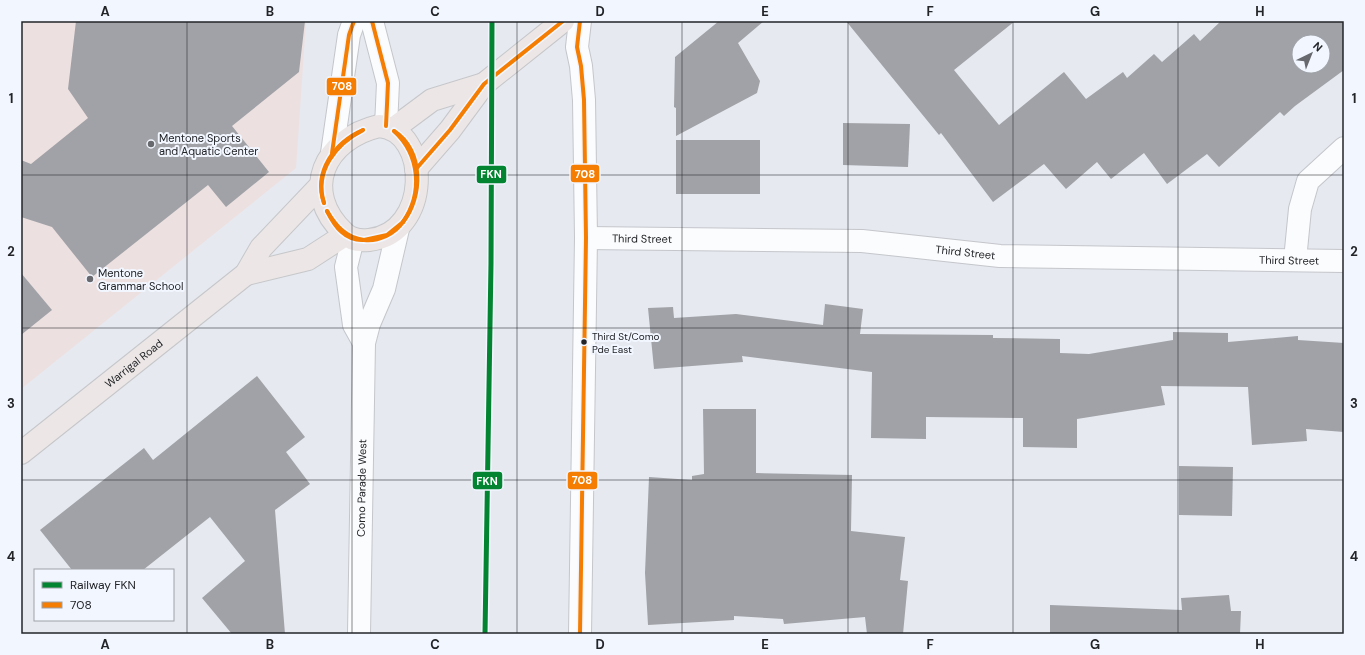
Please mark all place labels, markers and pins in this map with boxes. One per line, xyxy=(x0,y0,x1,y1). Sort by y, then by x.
place label: Mentone Sports and Aquatic Center xyxy=(159,131,258,158)
marker: Mentone Sports and Aquatic Center xyxy=(146,139,156,149)
place label: Mentone Grammar School xyxy=(98,266,183,293)
marker: Mentone Grammar School xyxy=(85,274,95,284)
place label: Third St/Como Pde East xyxy=(592,330,660,356)
marker: Third St/Como Pde East xyxy=(579,337,589,347)

